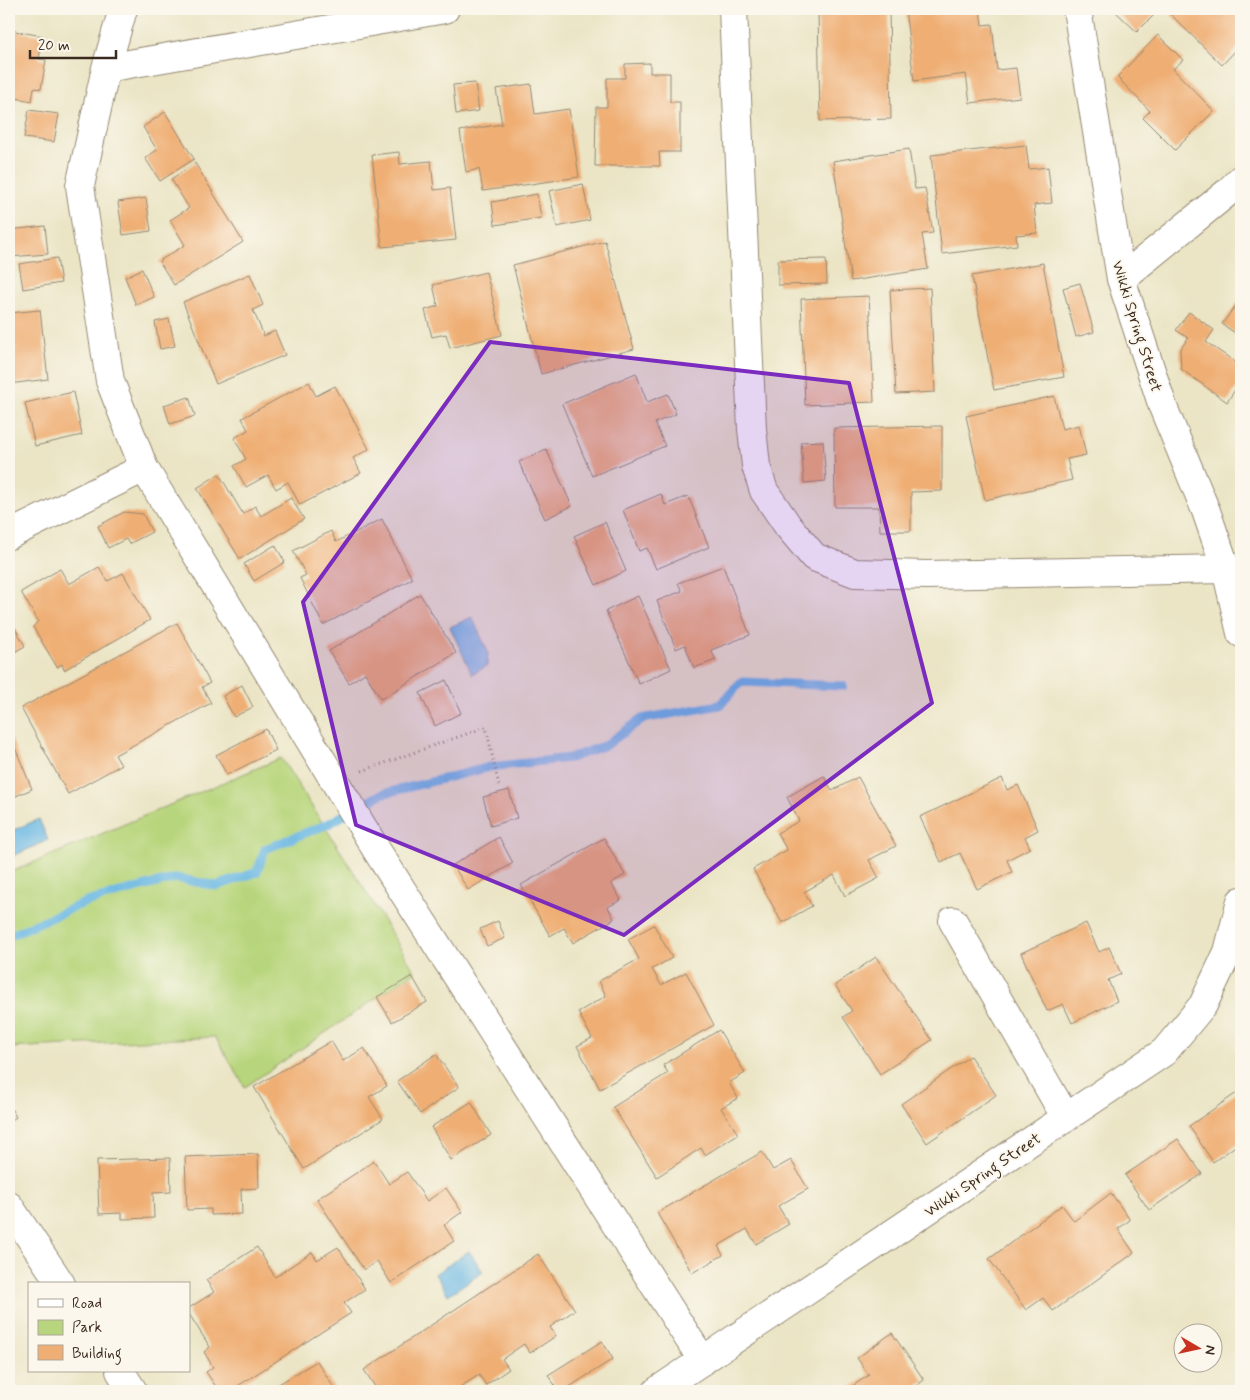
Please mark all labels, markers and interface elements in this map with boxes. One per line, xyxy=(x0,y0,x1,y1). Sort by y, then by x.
scale bar xyxy=(30,28,116,60)
text: 20 m xyxy=(38,36,70,56)
street label: Wikki Spring Street xyxy=(1106,258,1167,396)
street label: Wikki Spring Street xyxy=(920,1128,1046,1223)
legend xyxy=(28,1282,190,1372)
text: Road xyxy=(72,1294,102,1314)
text: Park xyxy=(72,1318,102,1338)
north arrow xyxy=(1172,1322,1222,1372)
text: Building xyxy=(72,1344,122,1365)
text: N xyxy=(1200,1344,1219,1356)

